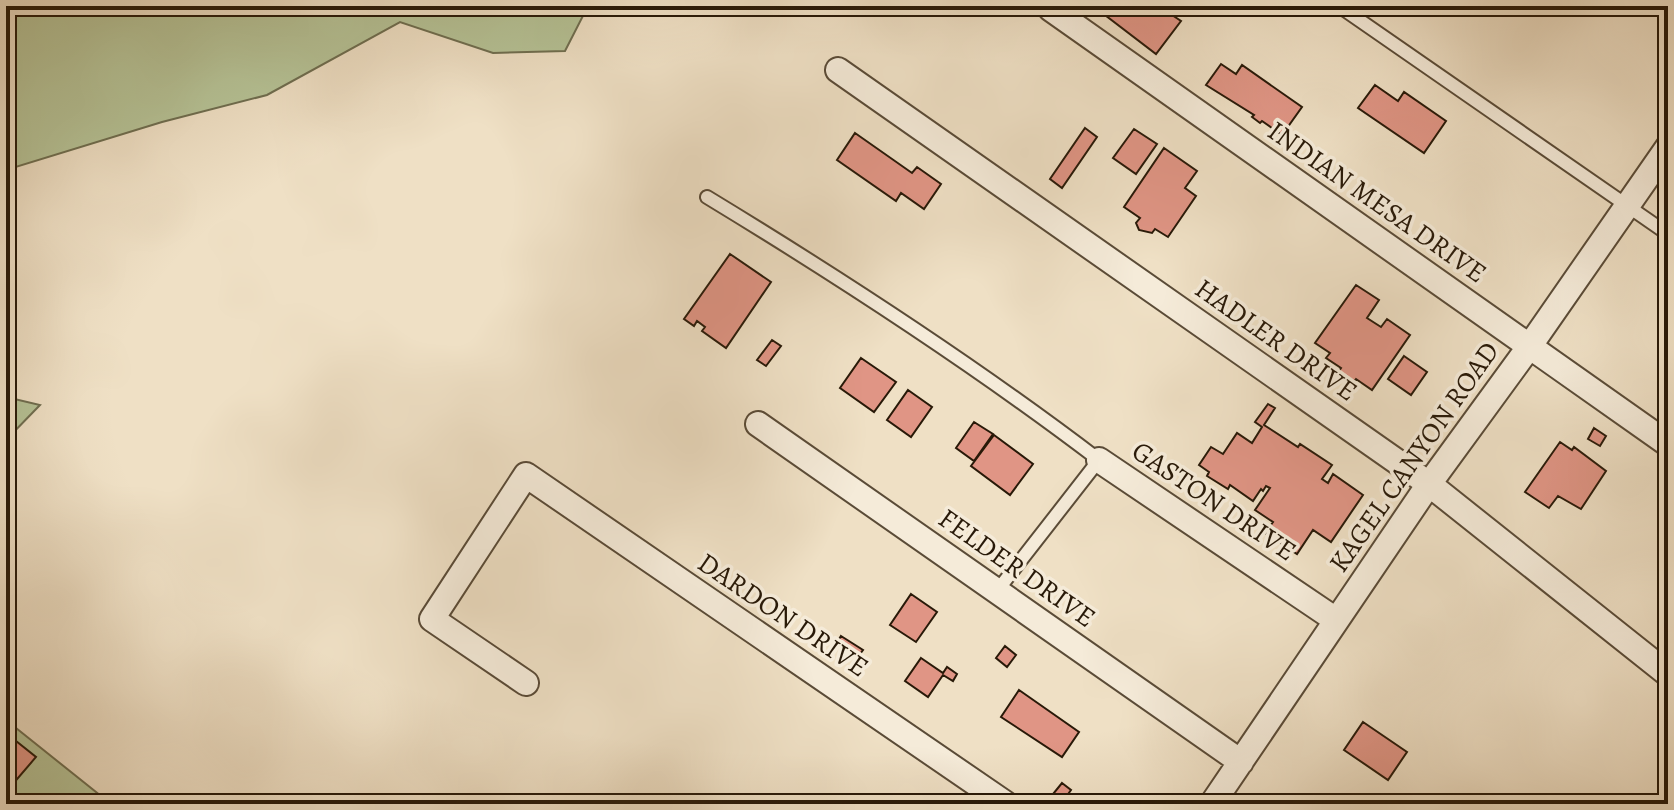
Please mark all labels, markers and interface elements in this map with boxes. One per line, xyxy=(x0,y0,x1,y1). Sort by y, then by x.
street label: INDIAN MESA DRIVE xyxy=(1260,112,1494,292)
street label: HADLER DRIVE xyxy=(1187,270,1365,410)
street label: KAGEL CANYON ROAD xyxy=(1320,334,1508,580)
street label: GASTON DRIVE xyxy=(1124,432,1304,570)
street label: FELDER DRIVE xyxy=(931,500,1103,636)
street label: DARDON DRIVE xyxy=(690,544,876,686)

